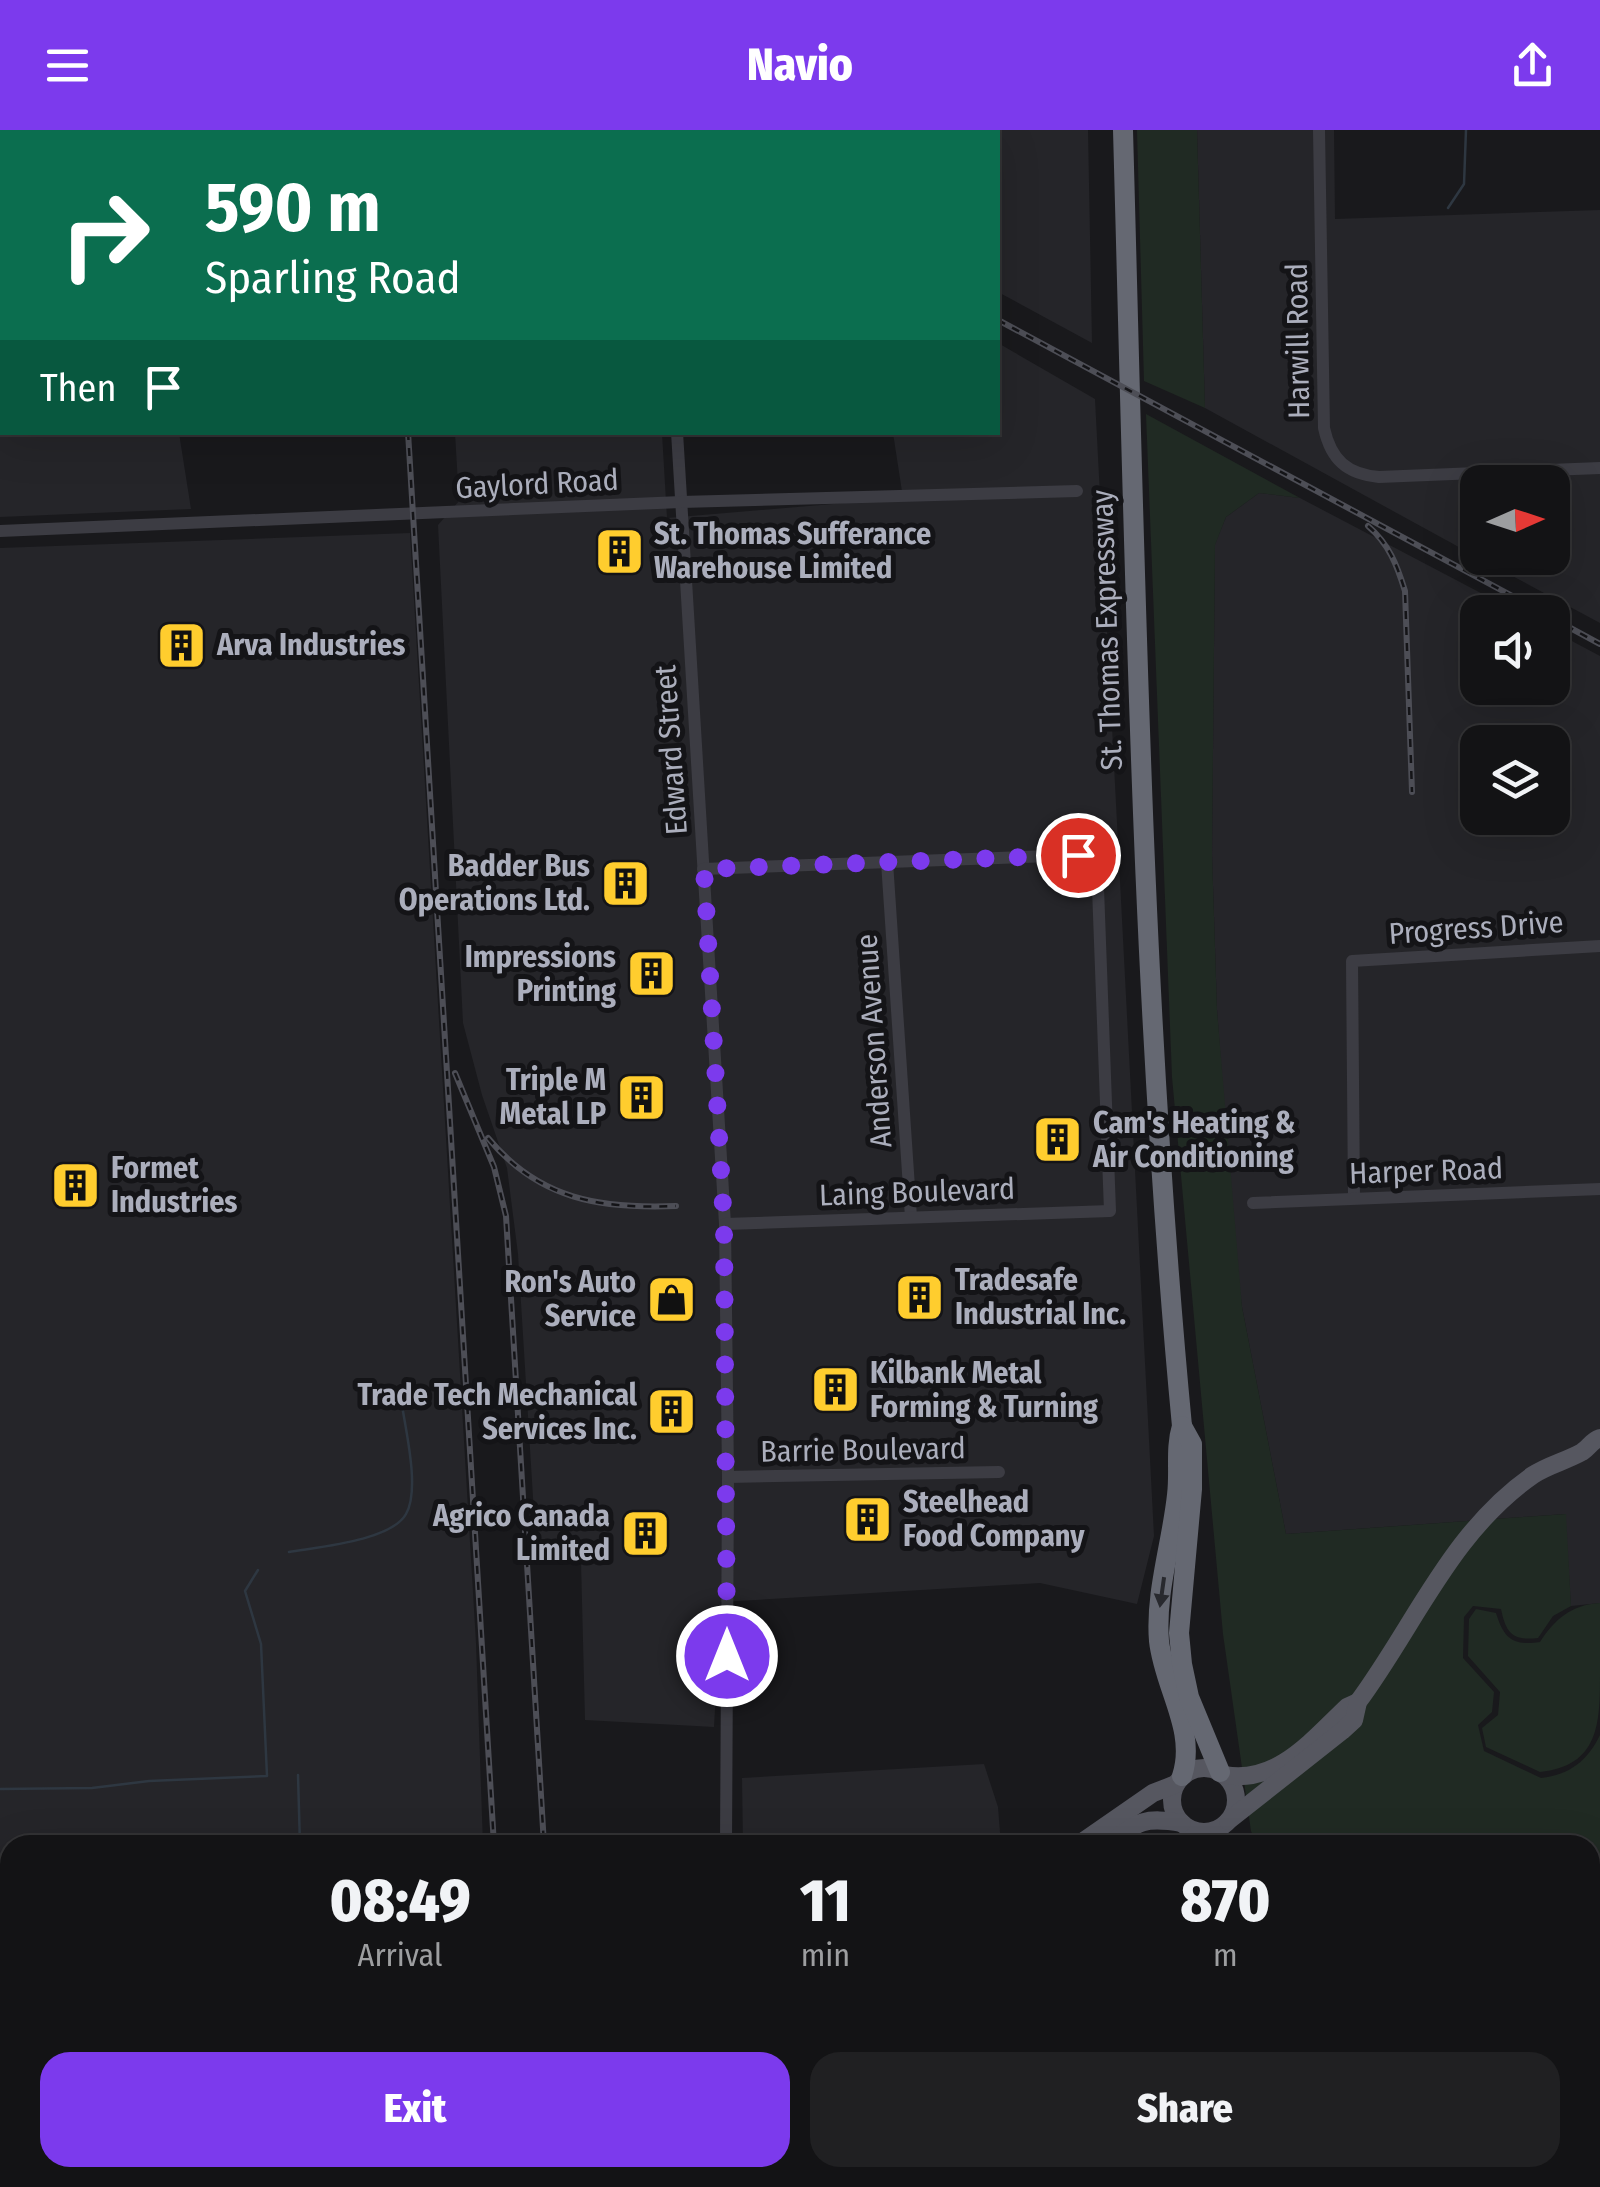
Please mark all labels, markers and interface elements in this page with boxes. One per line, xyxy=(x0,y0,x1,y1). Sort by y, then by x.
icon: menu xyxy=(40,38,95,93)
text: Navio xyxy=(747,38,853,92)
icon: share xyxy=(1505,38,1560,93)
text: 590 m xyxy=(205,166,381,250)
icon: right xyxy=(40,170,170,300)
text: Sparling Road xyxy=(205,251,461,305)
street label: Harwill Road xyxy=(1279,263,1317,419)
icon: arrive xyxy=(136,360,191,415)
text: Then xyxy=(40,365,116,411)
street label: Gaylord Road xyxy=(455,462,619,506)
north arrow xyxy=(1460,465,1570,575)
map controls xyxy=(1460,465,1570,835)
street label: St. Thomas Expressway xyxy=(1084,488,1130,771)
place label: St. Thomas Sufferance Warehouse Limited xyxy=(654,516,931,586)
building icon: St. Thomas Sufferance Warehouse Limited xyxy=(593,525,645,577)
button: sound xyxy=(1460,595,1570,705)
building icon: Arva Industries xyxy=(156,619,208,671)
place label: Arva Industries xyxy=(216,627,405,663)
street label: Edward Street xyxy=(647,664,695,836)
button: layers xyxy=(1460,725,1570,835)
pin xyxy=(1036,813,1121,898)
icon: arrive xyxy=(1051,828,1106,883)
place label: Badder Bus Operations Ltd. xyxy=(399,848,590,918)
building icon: Badder Bus Operations Ltd. xyxy=(599,857,651,909)
street label: Progress Drive xyxy=(1387,904,1565,952)
street label: Anderson Avenue xyxy=(849,933,899,1149)
place label: Impressions Printing xyxy=(465,939,616,1009)
building icon: Impressions Printing xyxy=(625,948,677,1000)
place label: Triple M Metal LP xyxy=(500,1062,606,1132)
building icon: Triple M Metal LP xyxy=(615,1071,667,1123)
place label: Cam's Heating & Air Conditioning xyxy=(1092,1105,1296,1175)
building icon: Cam's Heating & Air Conditioning xyxy=(1032,1114,1084,1166)
place label: Formet Industries xyxy=(111,1150,238,1220)
street label: Harper Road xyxy=(1348,1150,1504,1192)
building icon: Formet Industries xyxy=(50,1159,102,1211)
street label: Laing Boulevard xyxy=(818,1171,1016,1213)
place label: Tradesafe Industrial Inc. xyxy=(955,1262,1126,1332)
place label: Ron's Auto Service xyxy=(504,1264,636,1334)
building icon: Tradesafe Industrial Inc. xyxy=(894,1271,946,1323)
shop icon: Ron's Auto Service xyxy=(645,1273,697,1325)
place label: Kilbank Metal Forming & Turning xyxy=(870,1355,1098,1425)
building icon: Kilbank Metal Forming & Turning xyxy=(809,1364,861,1416)
place label: Trade Tech Mechanical Services Inc. xyxy=(357,1377,638,1447)
building icon: Trade Tech Mechanical Services Inc. xyxy=(646,1386,698,1438)
street label: Barrie Boulevard xyxy=(760,1430,966,1470)
place label: Steelhead Food Company xyxy=(903,1484,1085,1554)
building icon: Steelhead Food Company xyxy=(842,1493,894,1545)
place label: Agrico Canada Limited xyxy=(432,1498,610,1568)
building icon: Agrico Canada Limited xyxy=(619,1507,671,1559)
one-way arrow xyxy=(1154,1576,1170,1608)
position arrow xyxy=(675,1604,779,1708)
text: 08:49 xyxy=(329,1865,471,1937)
text: 11 xyxy=(800,1865,851,1937)
text: 870 xyxy=(1180,1865,1271,1937)
text: Arrival xyxy=(358,1936,442,1974)
text: min xyxy=(801,1936,850,1974)
text: m xyxy=(1213,1936,1238,1974)
button: Exit xyxy=(40,2052,790,2167)
button: Share xyxy=(810,2052,1560,2167)

